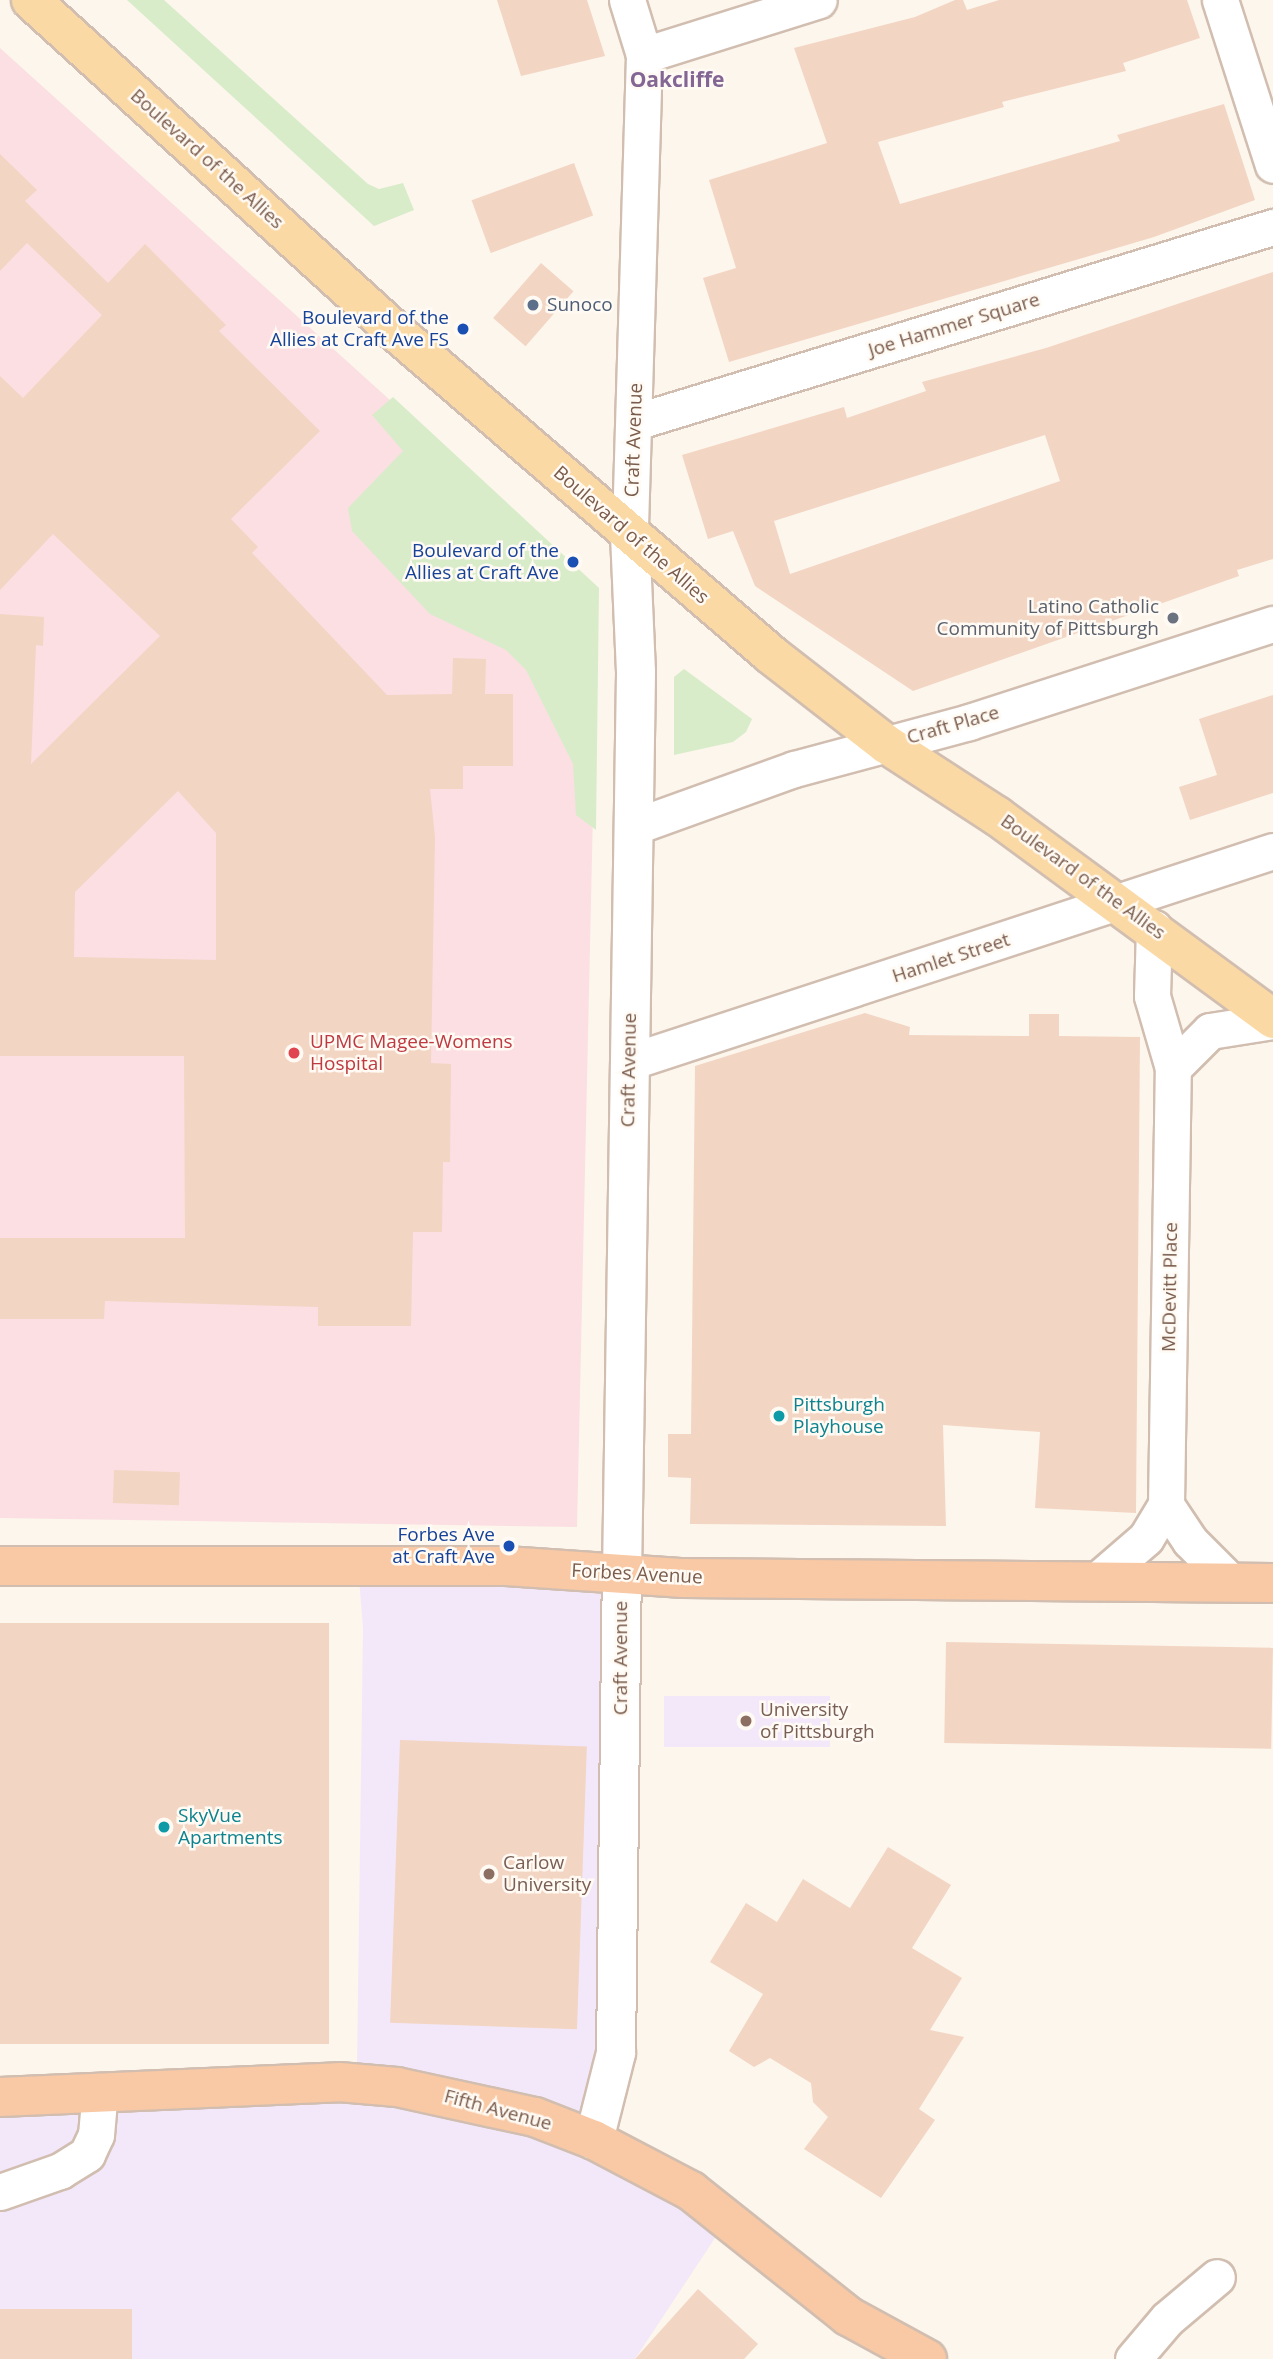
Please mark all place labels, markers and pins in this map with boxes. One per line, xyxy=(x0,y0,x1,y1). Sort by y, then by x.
place label: Sunoco xyxy=(547,294,613,316)
marker: Sunoco xyxy=(525,297,541,313)
place label: Boulevard of the Allies at Craft Ave FS xyxy=(270,307,449,351)
marker: Boulevard of the Allies at Craft Ave FS xyxy=(455,321,471,337)
place label: Boulevard of the Allies at Craft Ave xyxy=(405,540,559,584)
marker: Boulevard of the Allies at Craft Ave xyxy=(565,554,581,570)
place label: Latino Catholic Community of Pittsburgh xyxy=(937,596,1159,640)
marker: Latino Catholic Community of Pittsburgh xyxy=(1165,610,1181,626)
place label: UPMC Magee-Womens Hospital xyxy=(310,1031,513,1075)
marker: UPMC Magee-Womens Hospital xyxy=(284,1043,304,1063)
place label: Pittsburgh Playhouse xyxy=(793,1394,885,1438)
marker: Pittsburgh Playhouse xyxy=(771,1408,787,1424)
place label: Forbes Ave at Craft Ave xyxy=(392,1524,495,1568)
marker: Forbes Ave at Craft Ave xyxy=(501,1538,517,1554)
place label: University of Pittsburgh xyxy=(760,1699,875,1743)
marker: University of Pittsburgh xyxy=(738,1713,754,1729)
place label: SkyVue Apartments xyxy=(178,1805,282,1849)
marker: SkyVue Apartments xyxy=(156,1819,172,1835)
place label: Carlow University xyxy=(503,1852,591,1896)
marker: Carlow University xyxy=(481,1866,497,1882)

